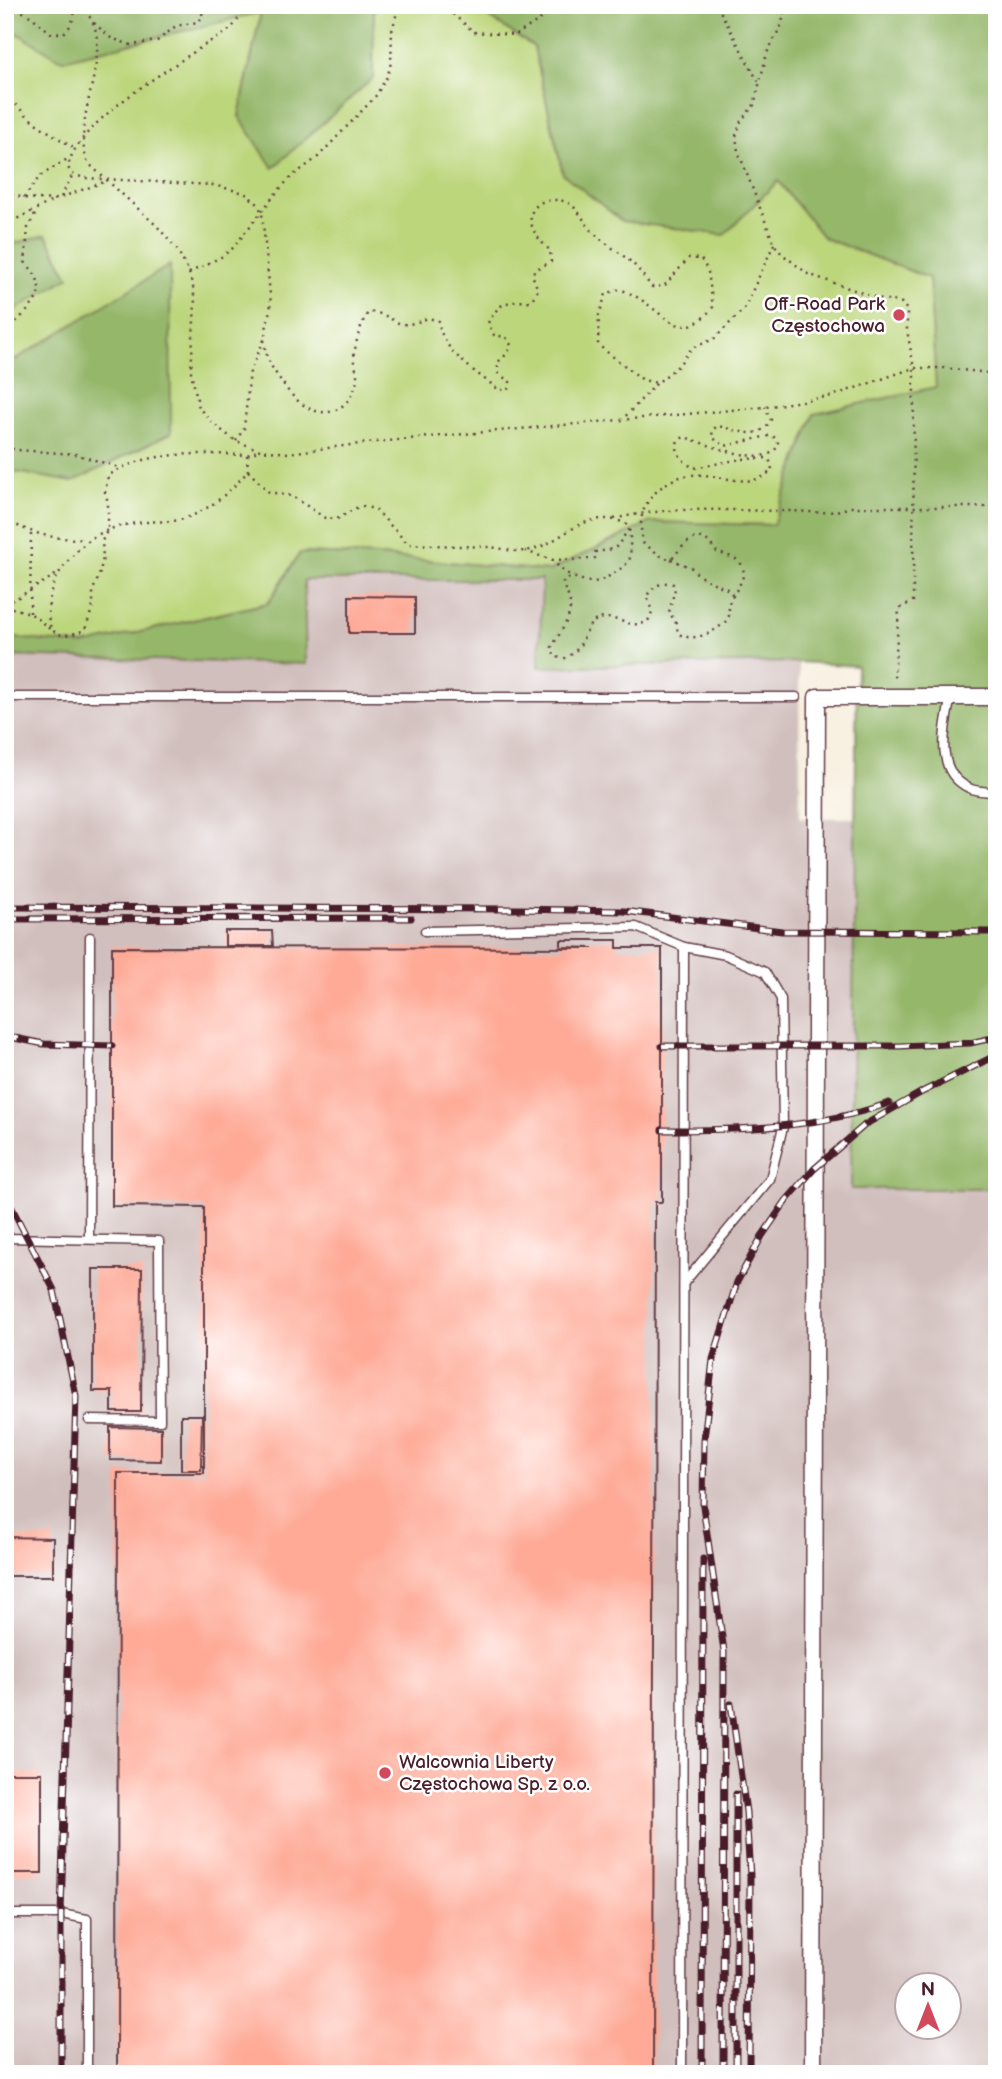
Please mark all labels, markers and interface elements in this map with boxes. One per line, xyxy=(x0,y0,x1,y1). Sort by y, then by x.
place label: Off-Road Park Częstochowa xyxy=(764,293,886,338)
marker: Off-Road Park Częstochowa xyxy=(891,307,907,323)
place label: Walcownia Liberty Częstochowa Sp. z o.o. xyxy=(399,1751,590,1796)
marker: Walcownia Liberty Częstochowa Sp. z o.o. xyxy=(377,1765,393,1781)
north arrow xyxy=(894,1970,964,2040)
text: N xyxy=(921,1979,935,2002)

